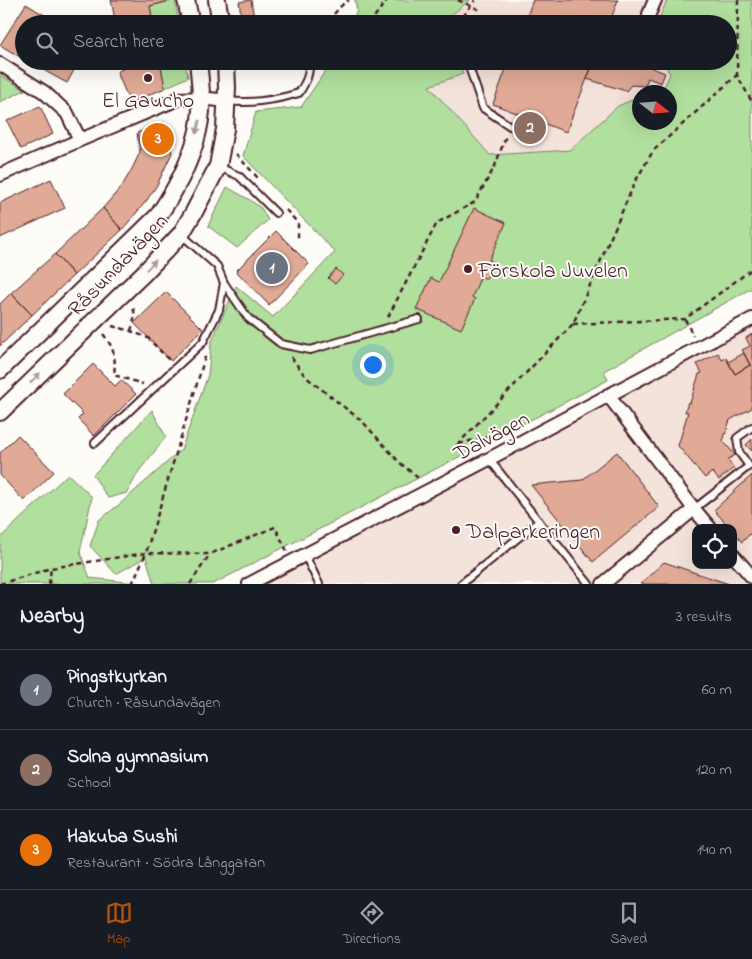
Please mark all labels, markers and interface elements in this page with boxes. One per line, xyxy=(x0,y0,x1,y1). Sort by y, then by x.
search box xyxy=(15,15,737,70)
icon: search xyxy=(33,29,61,57)
text: Search here xyxy=(73,29,164,56)
marker: El Gaucho xyxy=(142,72,154,84)
north arrow xyxy=(632,85,677,130)
place label: El Gaucho xyxy=(102,86,194,118)
pin: 2 xyxy=(514,109,546,147)
one-way arrow xyxy=(194,119,202,134)
pin: 3 xyxy=(142,120,174,158)
street label: Råsundavägen xyxy=(61,207,178,326)
pin: 1 xyxy=(256,249,288,287)
place label: Förskola Juvelen xyxy=(477,256,628,288)
one-way arrow xyxy=(145,259,157,271)
marker: Förskola Juvelen xyxy=(462,263,474,275)
your location xyxy=(360,352,386,378)
one-way arrow xyxy=(29,373,41,385)
street label: Dalvägen xyxy=(448,404,537,472)
place label: Dalparkeringen xyxy=(465,517,600,550)
marker: Dalparkeringen xyxy=(450,524,462,536)
map controls xyxy=(692,524,737,569)
button: locate xyxy=(692,524,737,569)
text: Nearby xyxy=(20,602,84,632)
text: 3 results xyxy=(676,605,732,629)
text: Pingstkyrkan xyxy=(67,664,167,691)
text: 1 xyxy=(33,678,39,702)
text: 60 m xyxy=(702,678,732,702)
text: Church · Råsundavägen xyxy=(67,691,220,715)
text: Solna gymnasium xyxy=(67,744,208,771)
text: 2 xyxy=(32,758,40,782)
text: 120 m xyxy=(696,758,732,782)
text: School xyxy=(67,771,111,795)
text: Hakuba Sushi xyxy=(67,824,178,851)
text: 3 xyxy=(33,838,39,862)
text: 140 m xyxy=(697,838,732,862)
text: Restaurant · Södra Långgatan xyxy=(67,851,265,875)
tab: Map xyxy=(105,899,133,950)
tab: Directions xyxy=(343,899,401,950)
tab: Saved xyxy=(611,899,647,950)

